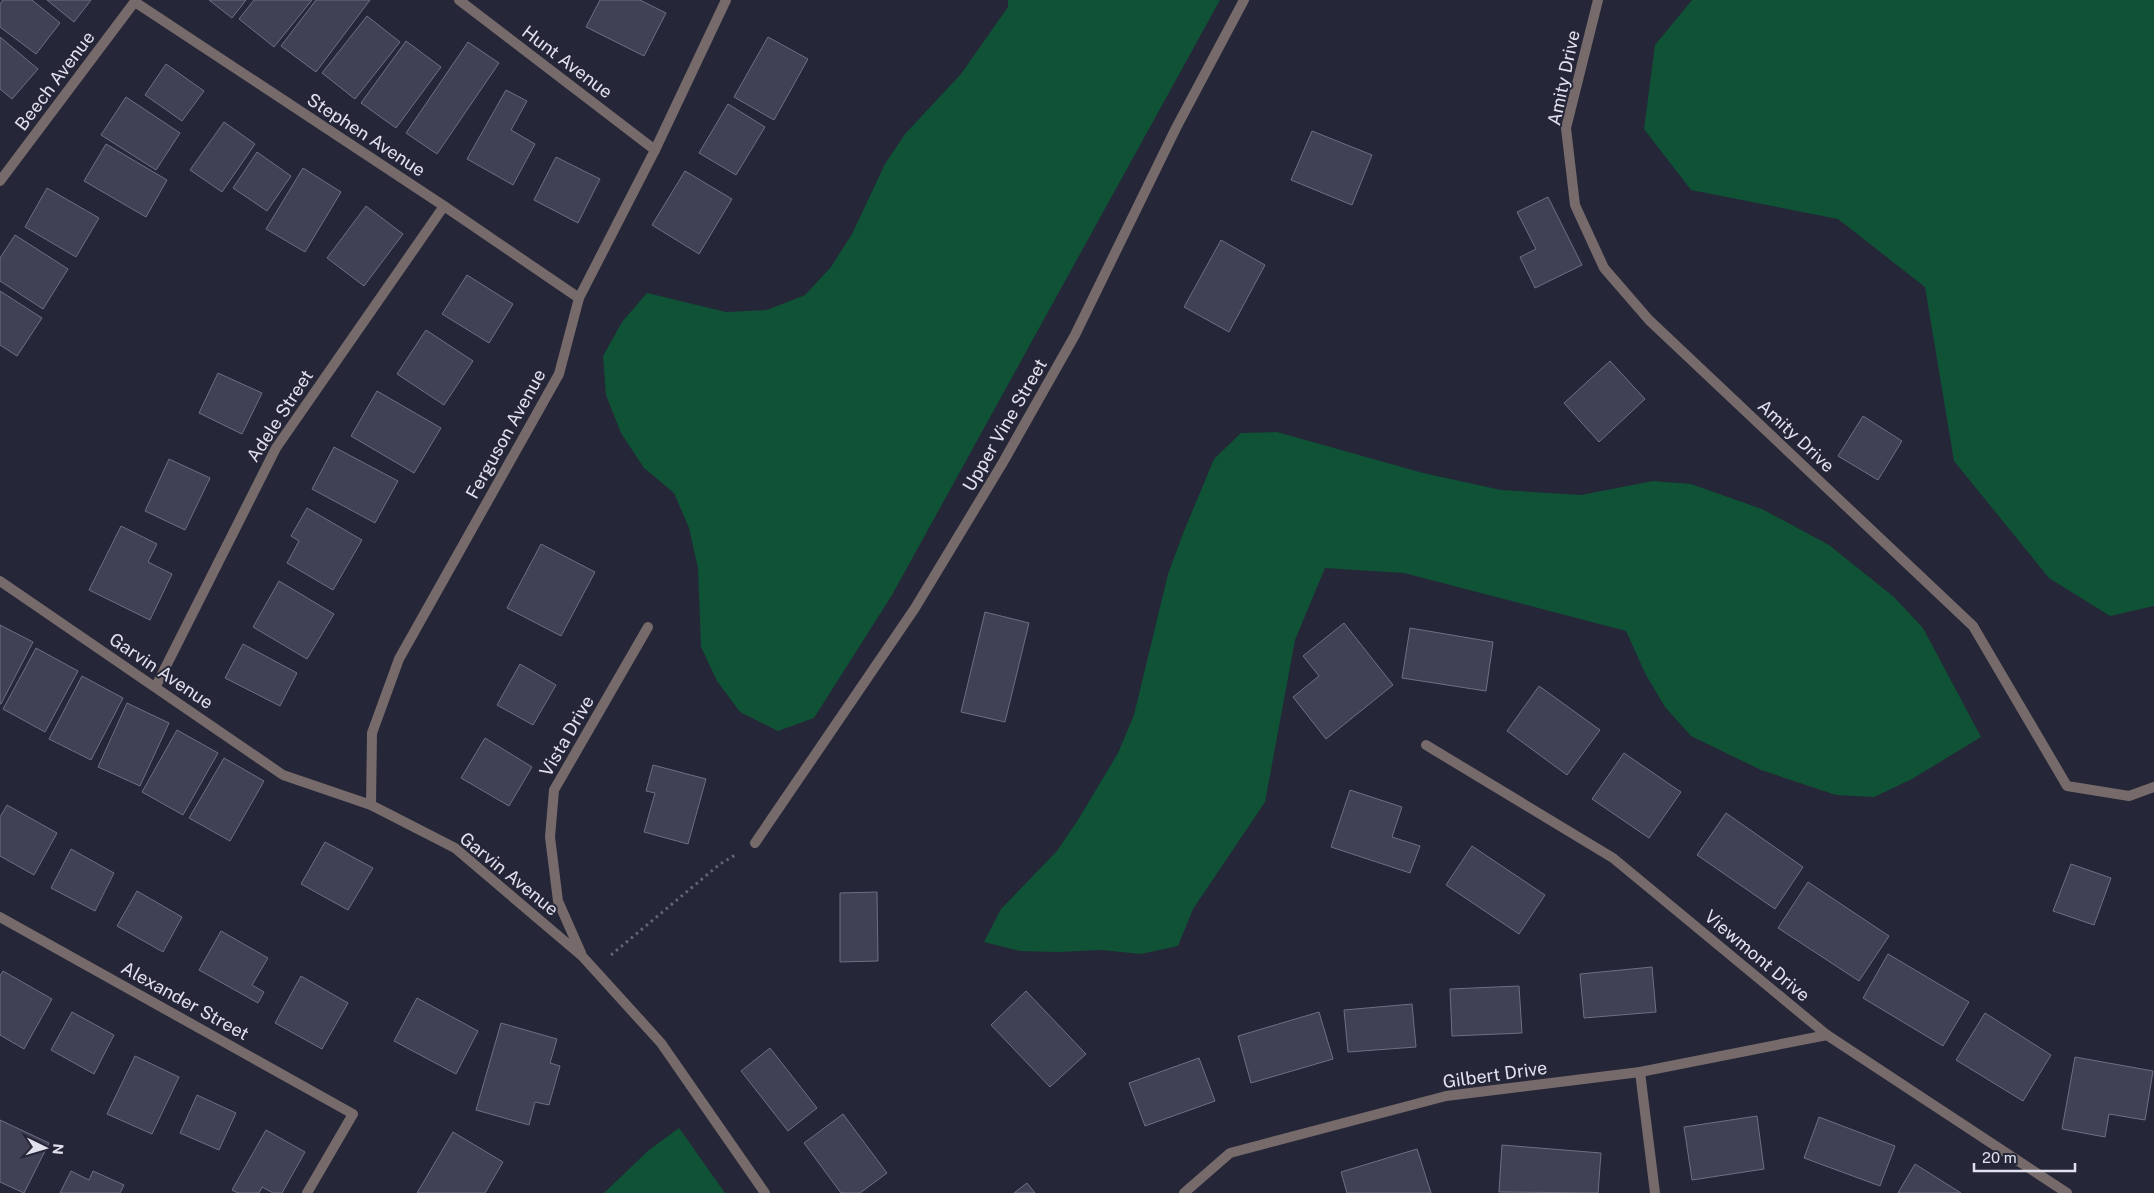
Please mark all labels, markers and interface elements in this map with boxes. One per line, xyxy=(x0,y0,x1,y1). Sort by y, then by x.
street label: Hunt Avenue xyxy=(518,21,617,102)
street label: Beech Avenue xyxy=(10,27,99,134)
street label: Amity Drive xyxy=(1543,28,1584,127)
street label: Stephen Avenue xyxy=(303,89,429,181)
street label: Upper Vine Street xyxy=(958,355,1051,495)
street label: Ferguson Avenue xyxy=(461,365,550,502)
street label: Adele Street xyxy=(242,366,317,466)
street label: Amity Drive xyxy=(1754,395,1839,476)
street label: Garvin Avenue xyxy=(105,628,217,713)
street label: Vista Drive xyxy=(535,692,598,780)
street label: Garvin Avenue xyxy=(456,827,563,920)
street label: Viewmont Drive xyxy=(1700,906,1814,1006)
street label: Alexander Street xyxy=(118,957,253,1044)
street label: Gilbert Drive xyxy=(1441,1057,1549,1092)
north arrow xyxy=(20,1123,70,1173)
scale bar xyxy=(1974,1140,2075,1172)
text: N xyxy=(50,1143,66,1155)
text: 20 m xyxy=(1982,1149,2017,1166)

